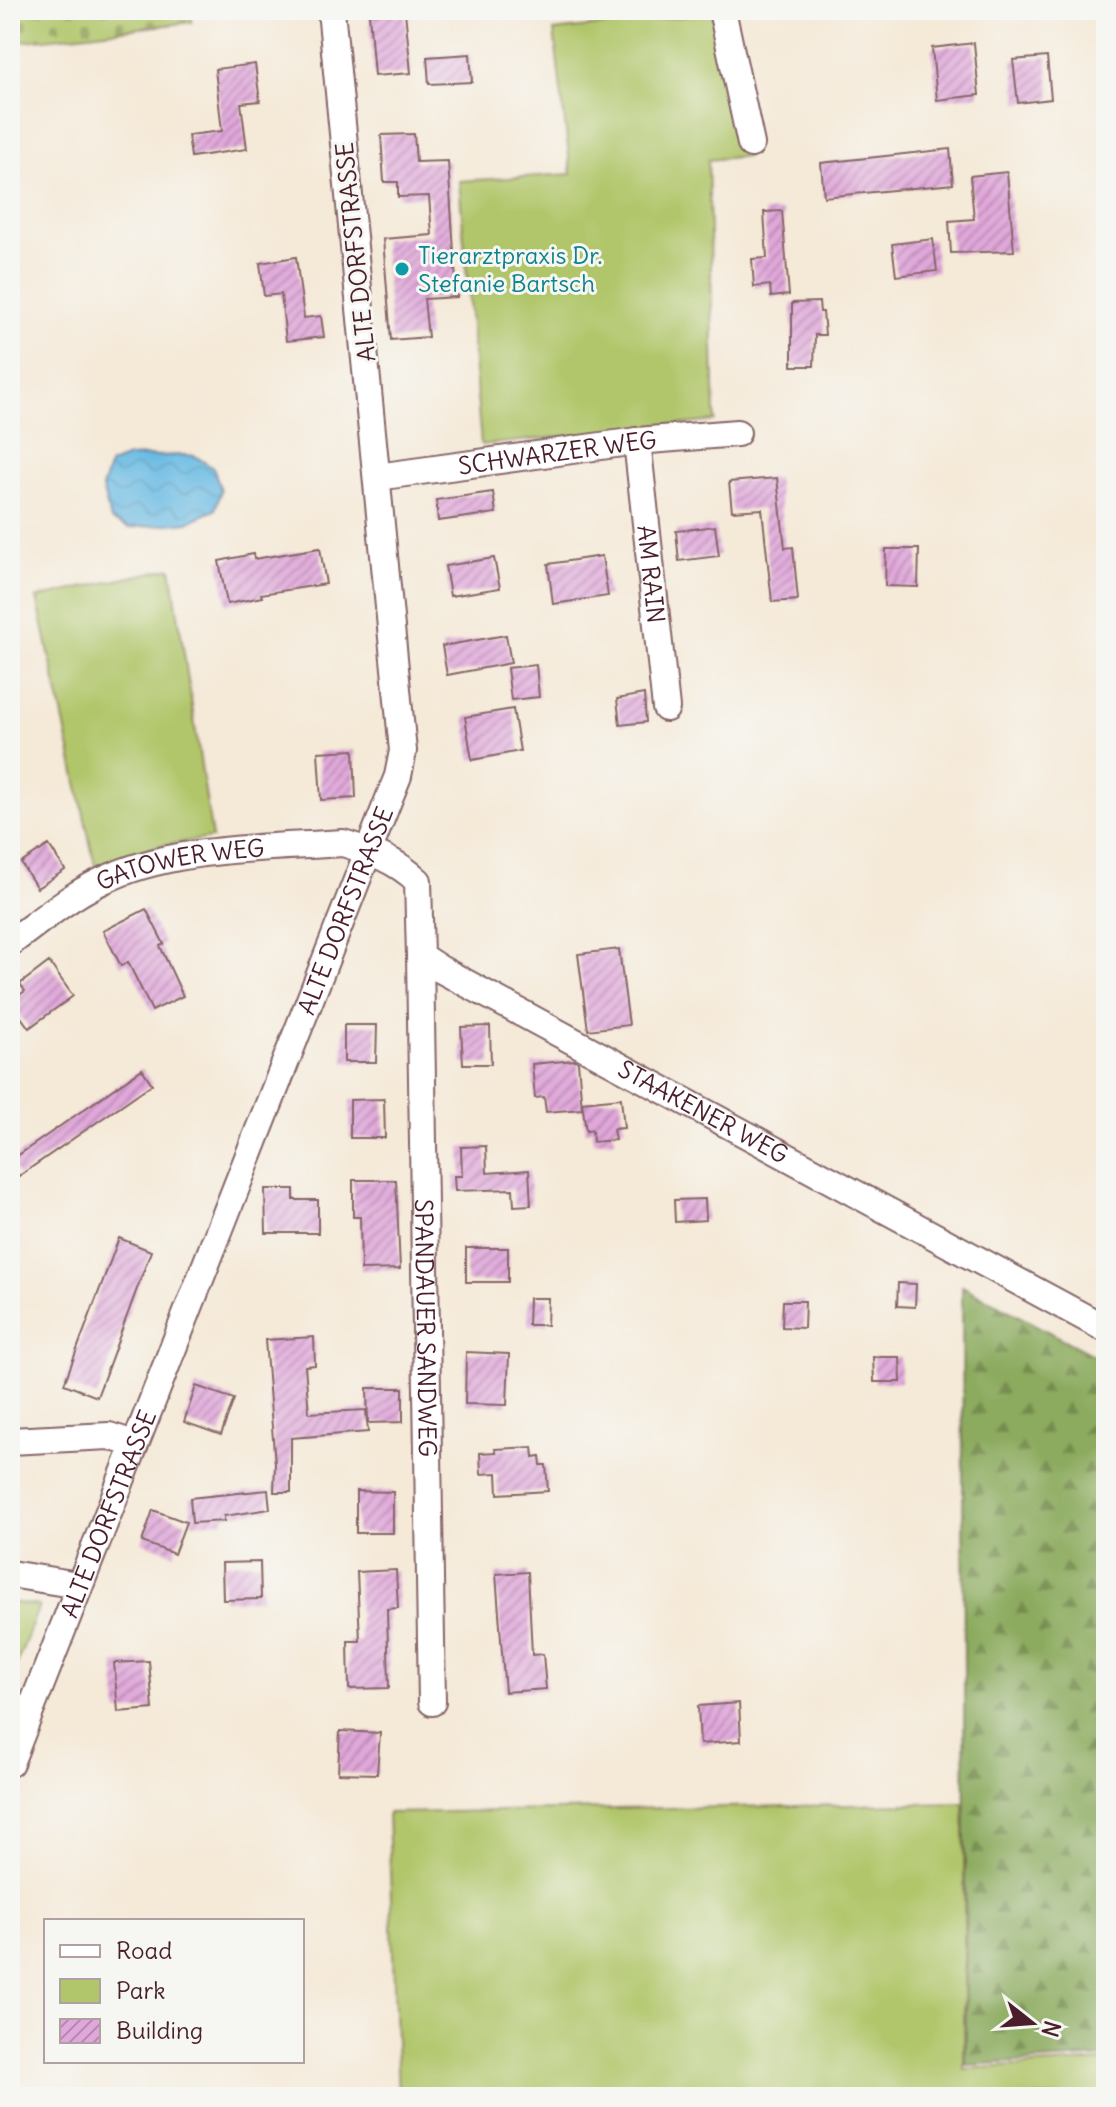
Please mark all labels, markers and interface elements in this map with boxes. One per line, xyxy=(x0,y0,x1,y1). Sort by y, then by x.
street label: ALTE DORFSTRASSE xyxy=(329,141,381,363)
place label: Tierarztpraxis Dr. Stefanie Bartsch xyxy=(418,240,603,298)
marker: Tierarztpraxis Dr. Stefanie Bartsch xyxy=(393,260,411,278)
street label: SCHWARZER WEG xyxy=(456,424,658,481)
street label: AM RAIN xyxy=(631,524,672,625)
street label: ALTE DORFSTRASSE xyxy=(291,802,399,1019)
street label: GATOWER WEG xyxy=(91,832,265,897)
street label: STAAKENER WEG xyxy=(613,1053,794,1170)
street label: SPANDAUER SANDWEG xyxy=(409,1199,443,1457)
street label: ALTE DORFSTRASSE xyxy=(54,1405,162,1622)
legend xyxy=(44,1919,304,2063)
text: Road xyxy=(116,1935,172,1965)
text: Park xyxy=(116,1975,166,2005)
north arrow xyxy=(992,1983,1072,2063)
text: Building xyxy=(116,2015,203,2045)
text: N xyxy=(1036,2017,1067,2040)

